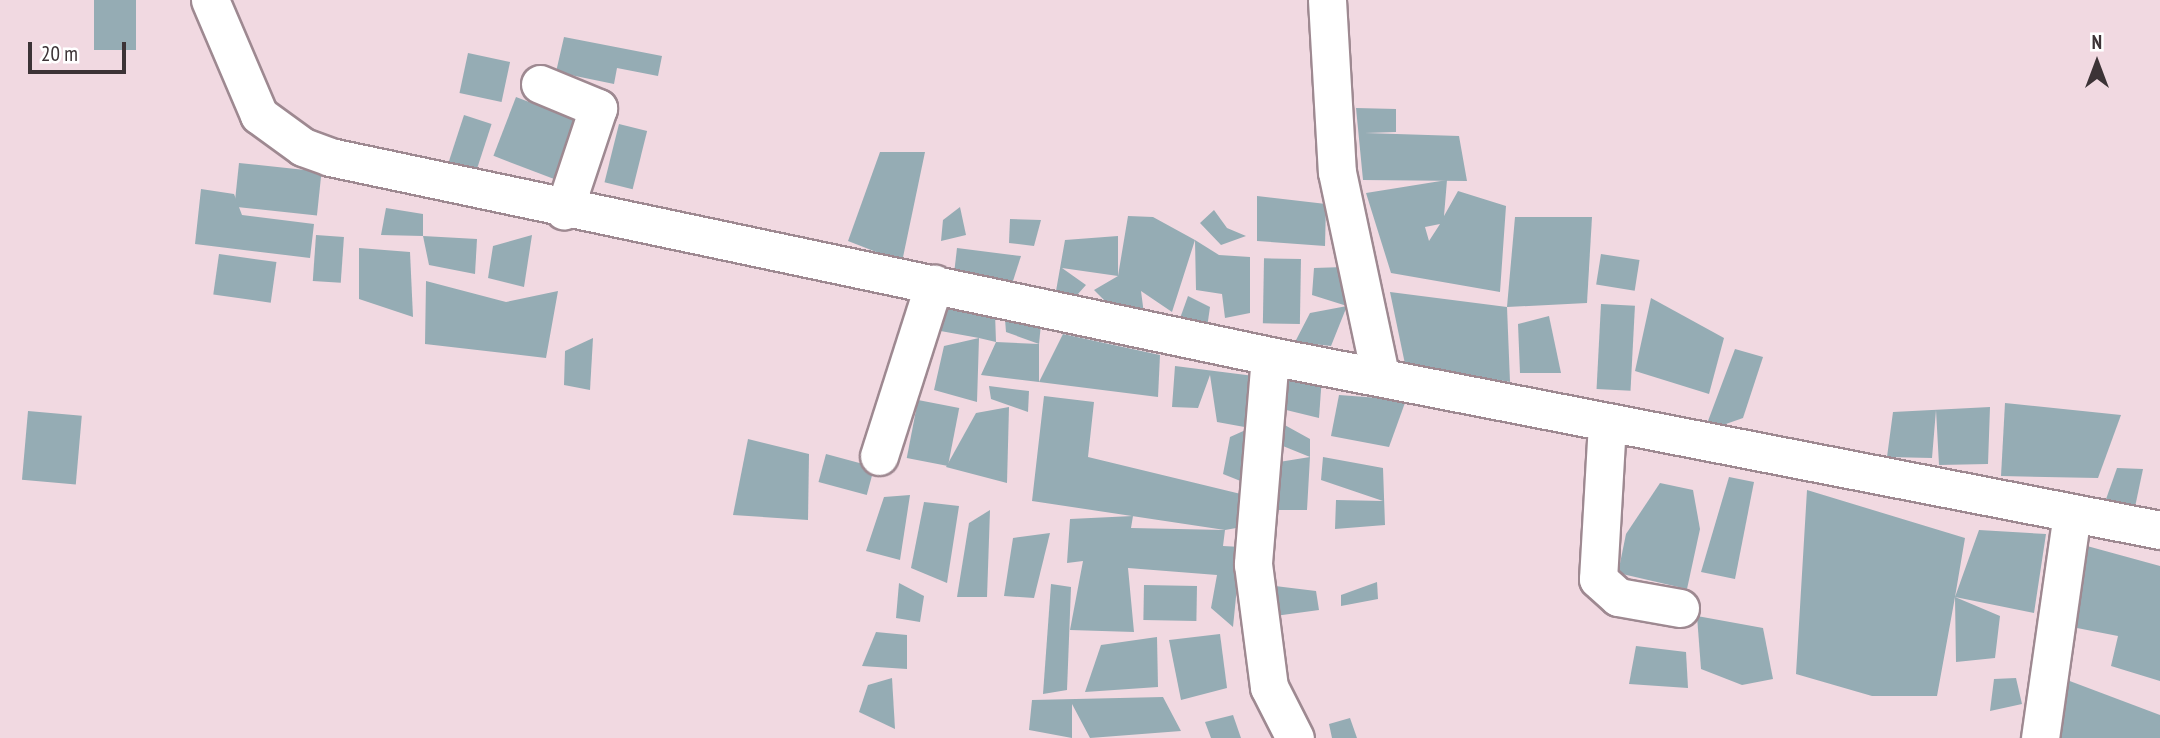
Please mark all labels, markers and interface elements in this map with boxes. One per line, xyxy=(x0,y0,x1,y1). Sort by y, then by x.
scale bar xyxy=(32,28,130,72)
north arrow xyxy=(2062,28,2132,98)
text: N xyxy=(2092,30,2102,54)
text: 20 m xyxy=(41,40,78,67)

